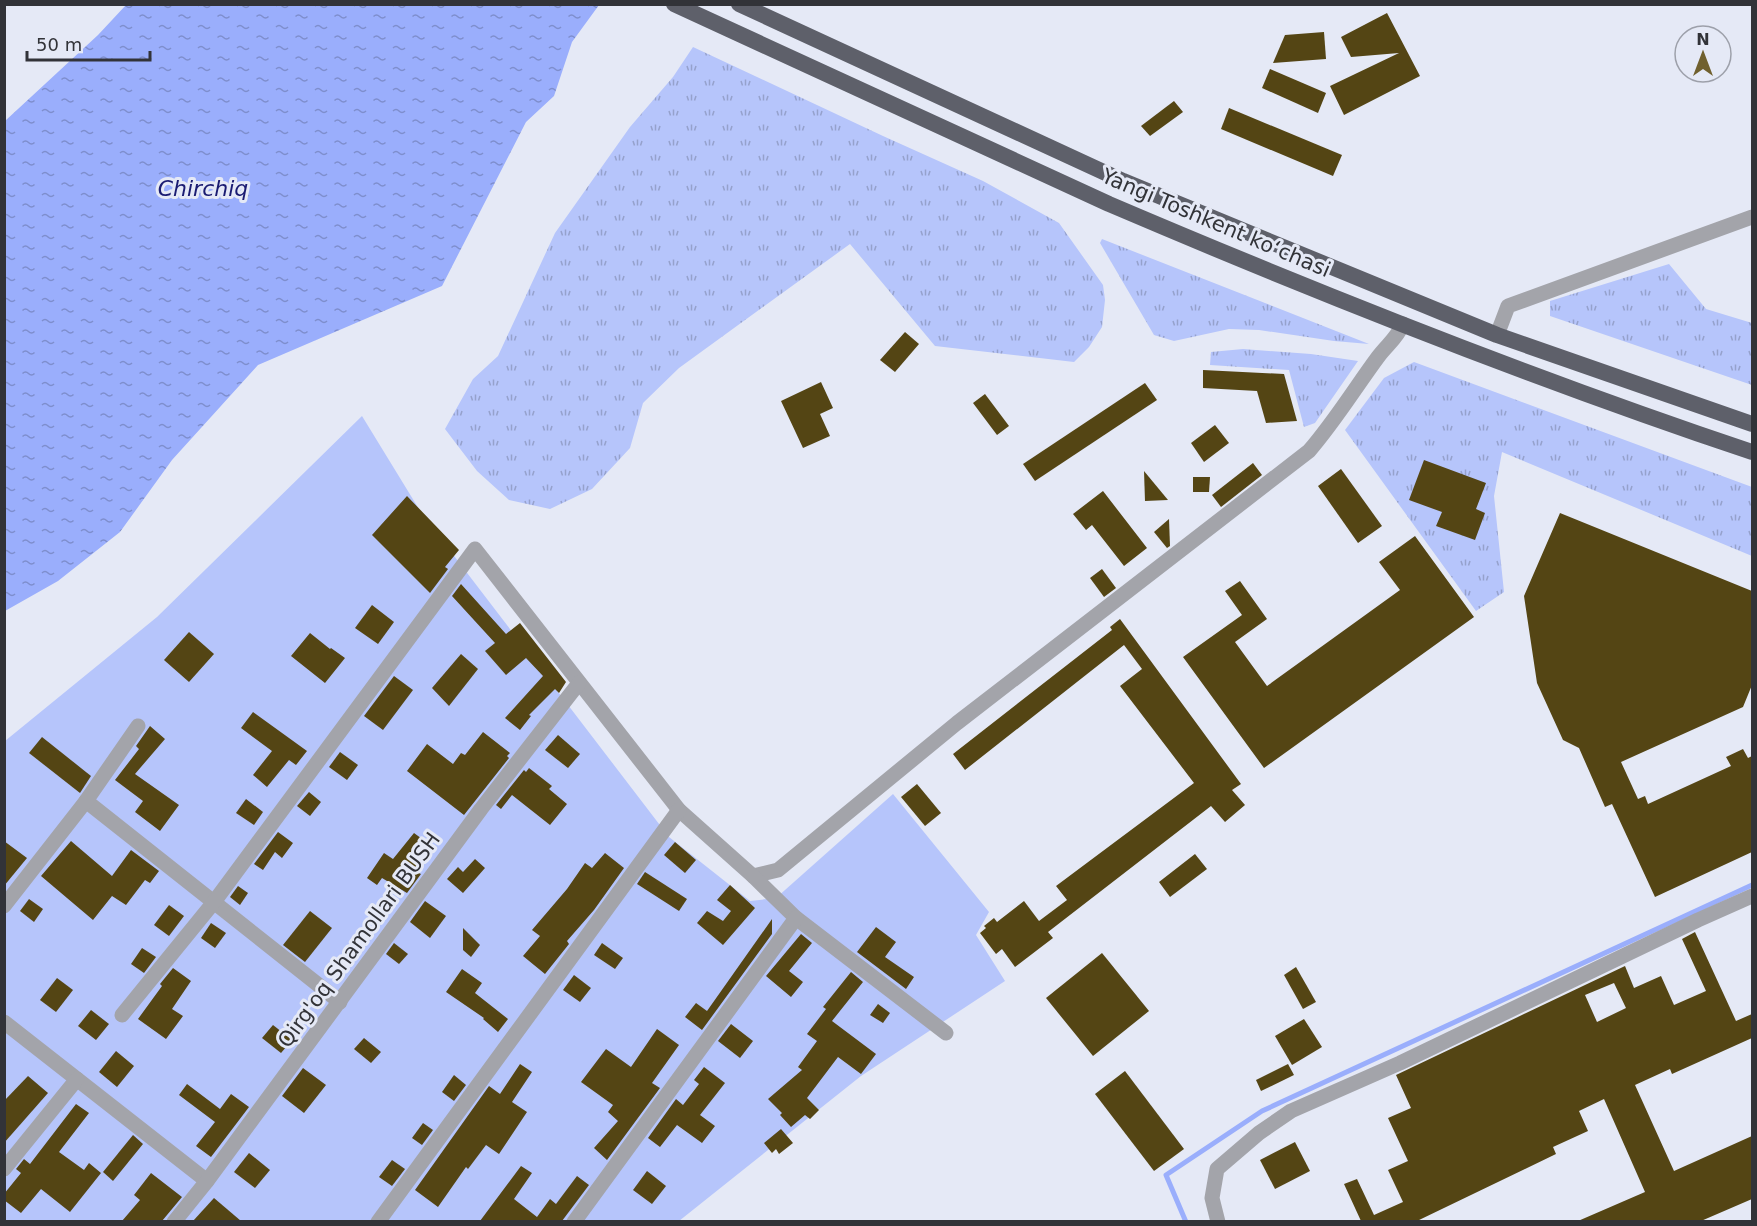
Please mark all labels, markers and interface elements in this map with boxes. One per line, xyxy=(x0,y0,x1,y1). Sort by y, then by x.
scale bar xyxy=(27,24,150,62)
north arrow xyxy=(1673,24,1733,84)
text: N xyxy=(1696,30,1710,49)
text: 50 m xyxy=(36,34,82,55)
street label: Yangi Toshkent ko‘chasi xyxy=(1097,163,1334,282)
water label: Chirchiq xyxy=(158,176,248,201)
street label: Qirg'oq Shamollari BUSH xyxy=(273,828,445,1052)

